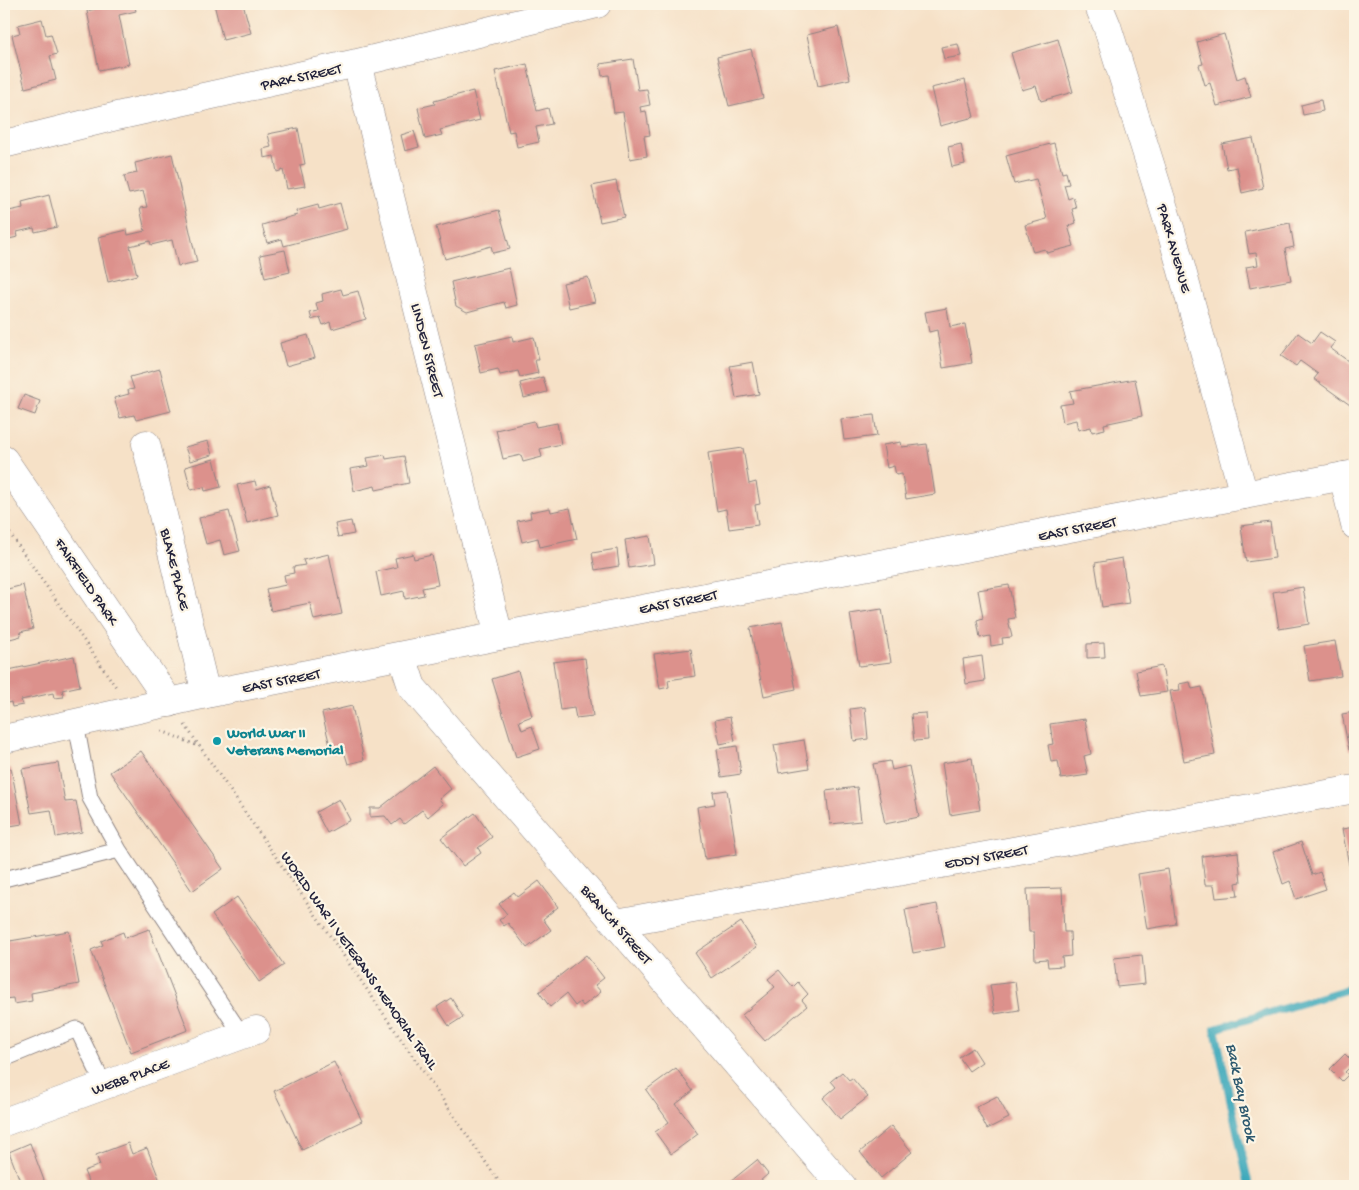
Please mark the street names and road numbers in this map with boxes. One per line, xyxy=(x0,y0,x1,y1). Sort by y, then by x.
street label: PARK STREET xyxy=(259,60,345,95)
street label: PARK AVENUE xyxy=(1152,201,1194,295)
street label: LINDEN STREET xyxy=(406,302,447,401)
street label: EAST STREET xyxy=(1037,513,1119,546)
street label: BLAKE PLACE xyxy=(155,526,193,613)
street label: FAIRFIELD PARK xyxy=(49,535,122,630)
street label: EAST STREET xyxy=(638,586,720,619)
street label: EAST STREET xyxy=(241,665,323,698)
street label: EDDY STREET xyxy=(943,842,1031,874)
street label: WORLD WAR II VETERANS MEMORIAL TRAIL xyxy=(276,849,441,1074)
street label: BRANCH STREET xyxy=(575,881,656,970)
street label: WEBB PLACE xyxy=(90,1055,172,1100)

